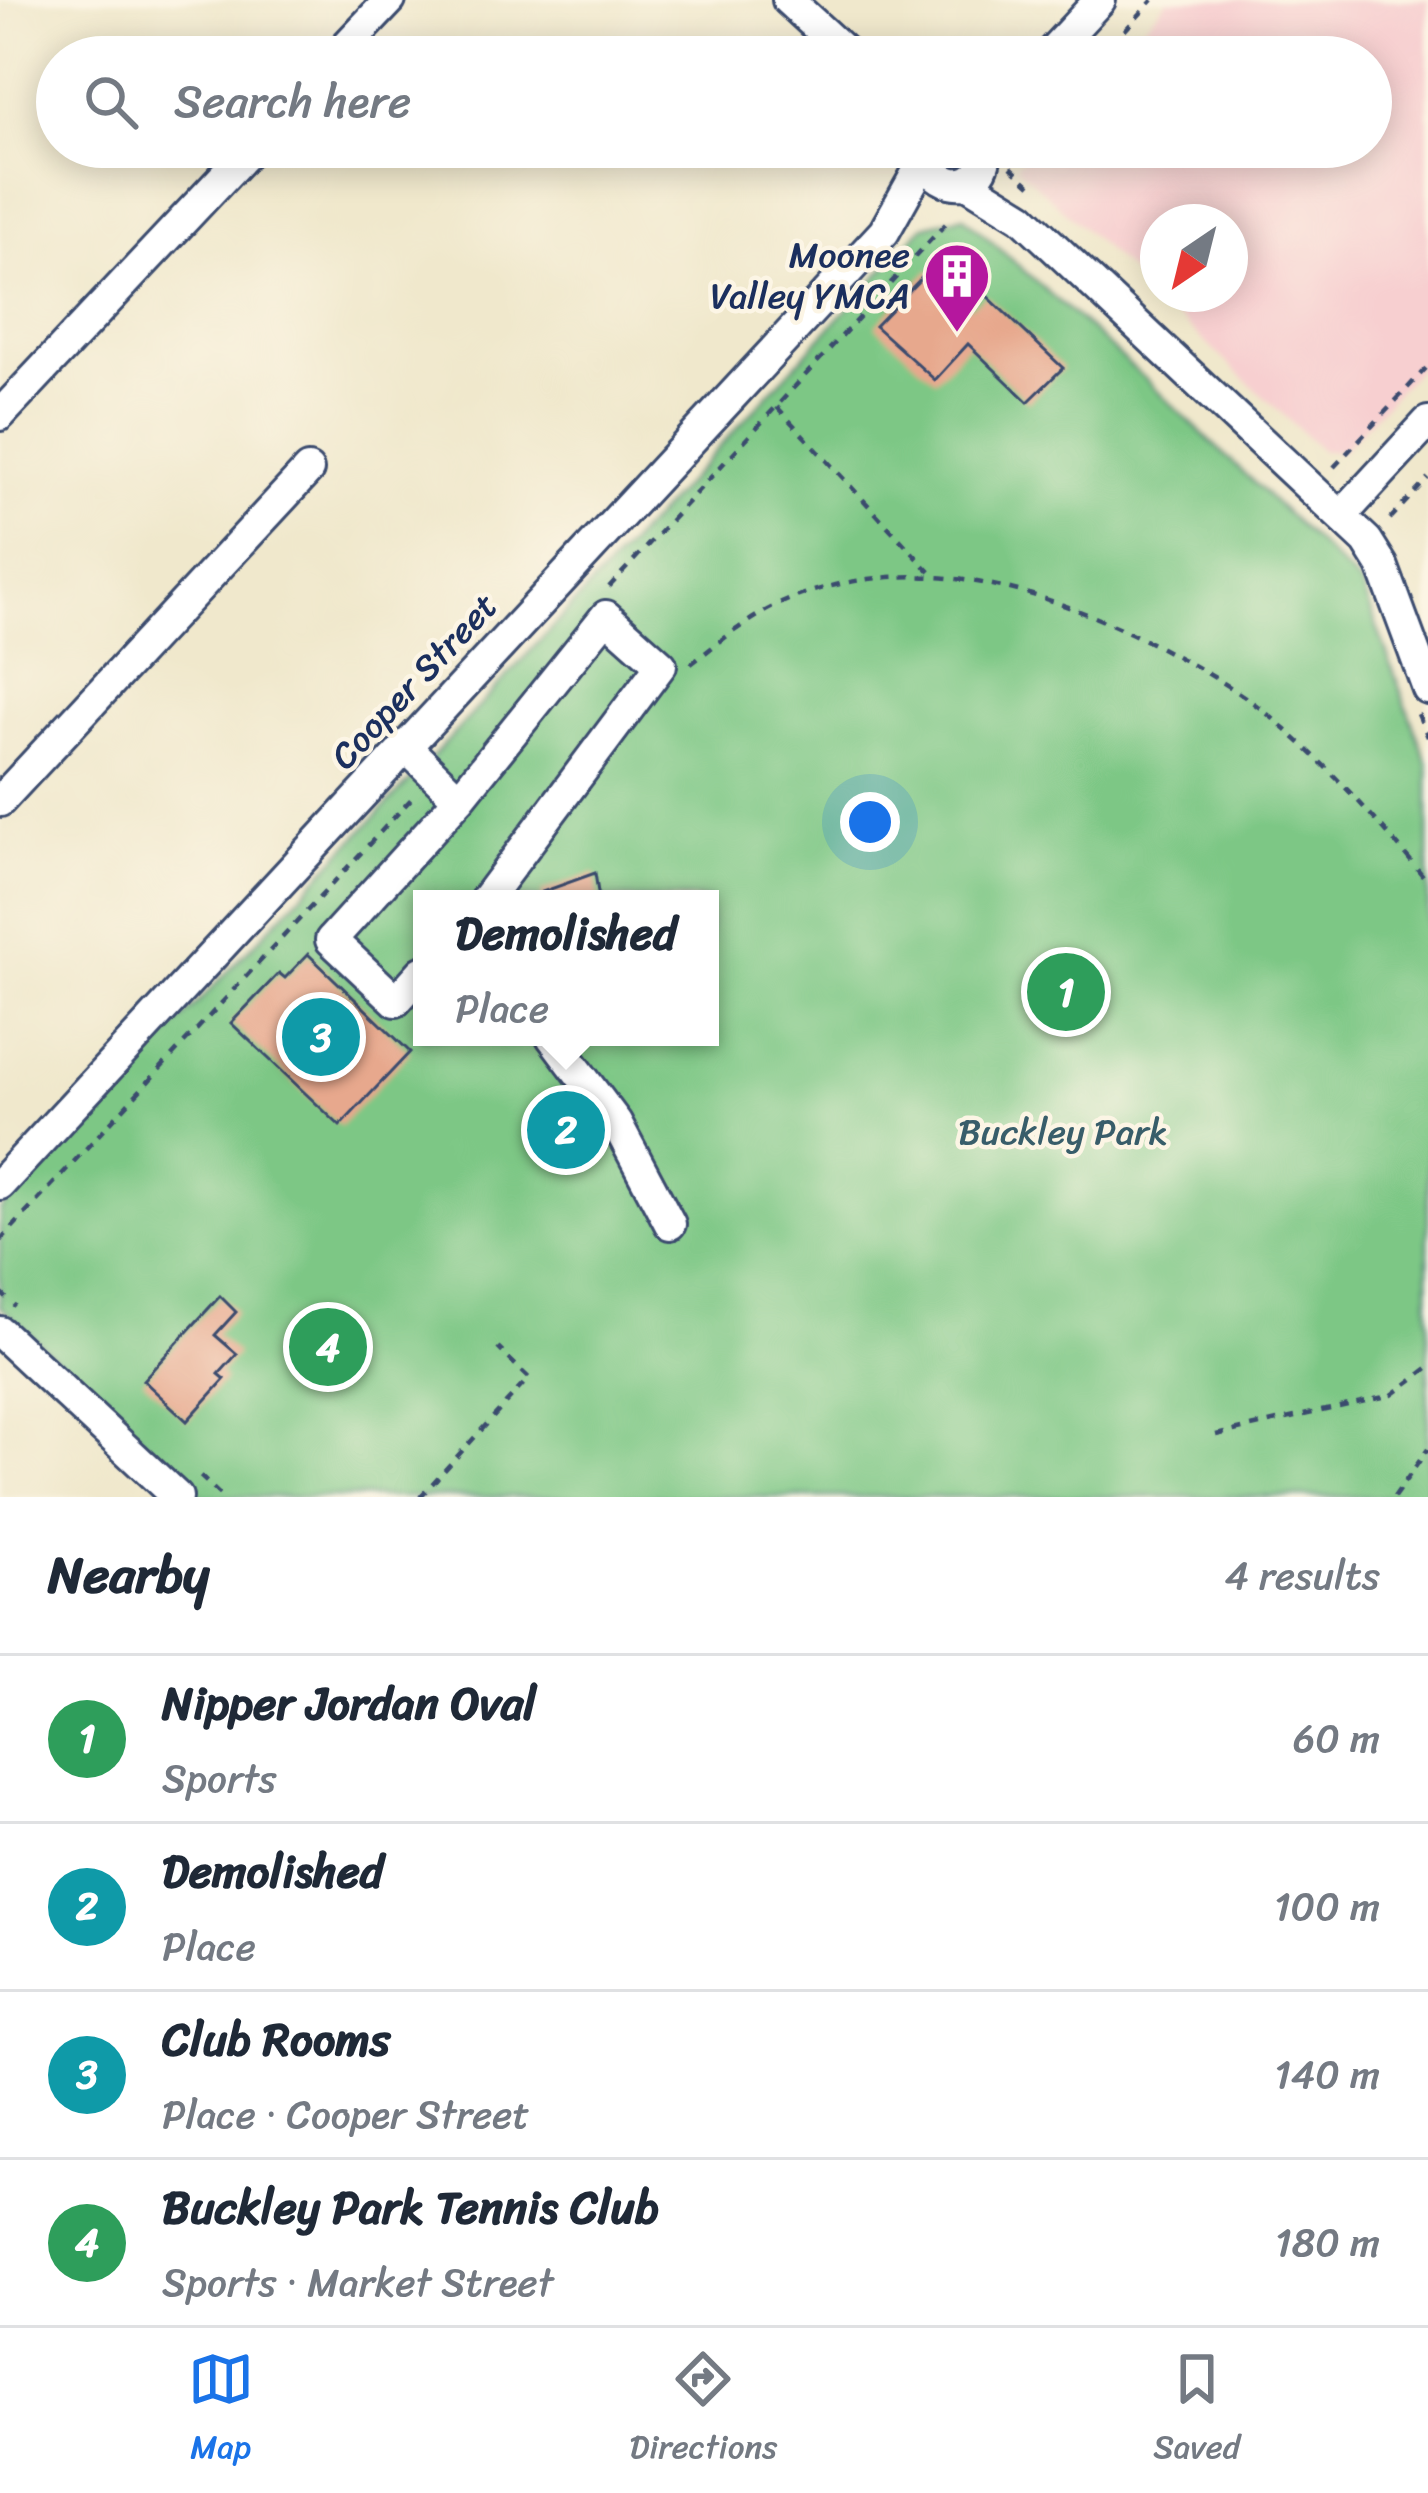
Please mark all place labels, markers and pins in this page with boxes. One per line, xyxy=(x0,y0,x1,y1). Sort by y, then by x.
place label: Moonee Valley YMCA xyxy=(710,223,910,328)
building icon: Moonee Valley YMCA xyxy=(922,241,992,335)
pin: 1 xyxy=(1027,947,1105,1037)
pin: 3 xyxy=(282,992,360,1082)
pin: 2 xyxy=(527,1085,605,1175)
pin: 4 xyxy=(289,1302,367,1392)

